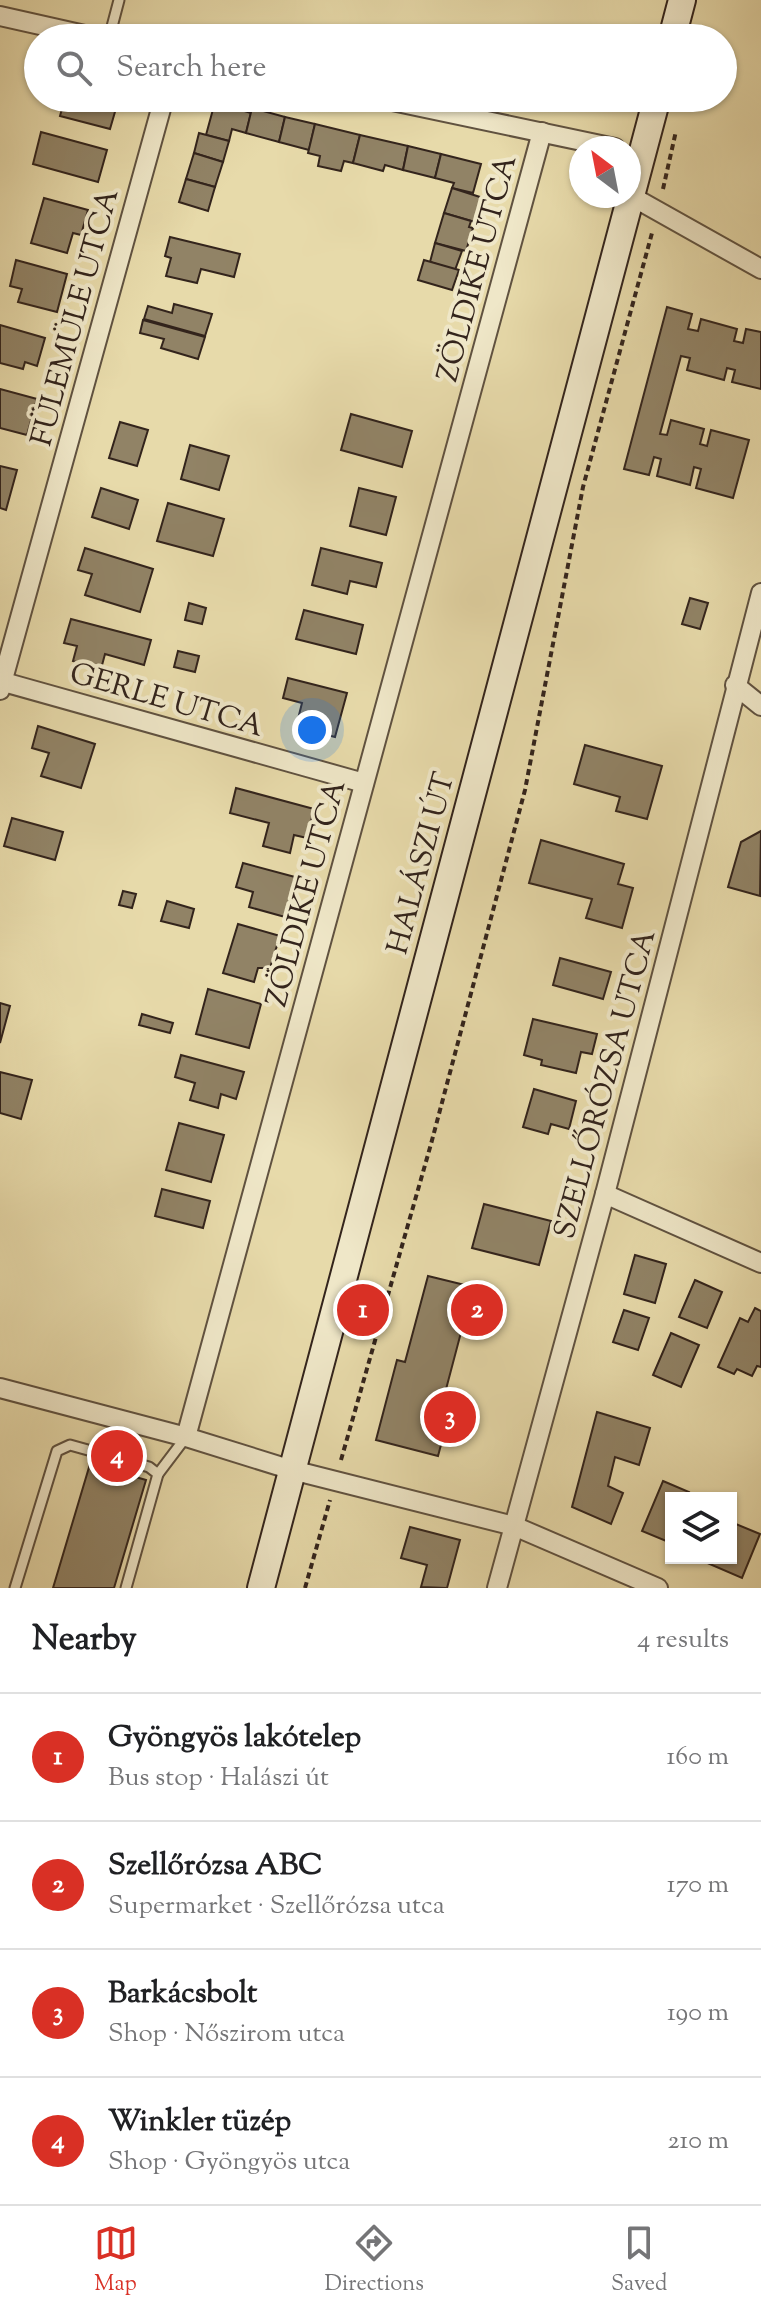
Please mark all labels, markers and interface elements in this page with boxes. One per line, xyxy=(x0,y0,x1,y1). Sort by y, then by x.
search box xyxy=(24,24,737,112)
icon: search xyxy=(52,46,96,90)
text: Search here xyxy=(116,47,266,90)
north arrow xyxy=(569,136,641,208)
street label: ZÖLDIKE UTCA xyxy=(427,150,529,387)
street label: FÜLEMÜLE UTCA xyxy=(21,184,131,451)
street label: GERLE UTCA xyxy=(64,653,268,750)
your location xyxy=(292,710,332,750)
street label: HALÁSZI ÚT xyxy=(377,768,467,959)
street label: ZÖLDIKE UTCA xyxy=(256,775,358,1012)
street label: SZELLŐRÓZSA UTCA xyxy=(544,925,668,1244)
pin: 1 xyxy=(337,1280,389,1340)
pin: 2 xyxy=(451,1280,503,1340)
pin: 3 xyxy=(424,1387,476,1447)
pin: 4 xyxy=(91,1426,143,1486)
map controls xyxy=(665,1492,737,1564)
button: layers xyxy=(665,1492,737,1564)
text: Nearby xyxy=(32,1616,137,1665)
text: 4 results xyxy=(637,1622,729,1659)
text: Gyöngyös lakótelep xyxy=(108,1717,361,1760)
text: 1 xyxy=(54,1739,62,1776)
text: 160 m xyxy=(666,1739,729,1776)
text: Bus stop · Halászi út xyxy=(108,1760,329,1797)
text: Szellőrózsa ABC xyxy=(108,1845,322,1888)
text: 2 xyxy=(52,1867,64,1904)
text: 170 m xyxy=(667,1867,729,1904)
text: Supermarket · Szellőrózsa utca xyxy=(108,1888,445,1925)
text: Barkácsbolt xyxy=(108,1973,257,2016)
text: 3 xyxy=(53,1995,63,2032)
text: 190 m xyxy=(667,1995,729,2032)
text: Shop · Nőszirom utca xyxy=(108,2016,345,2053)
text: Winkler tüzép xyxy=(108,2101,291,2144)
text: 4 xyxy=(51,2123,65,2160)
text: 210 m xyxy=(667,2123,729,2160)
text: Shop · Gyöngyös utca xyxy=(108,2144,350,2181)
tab: Map xyxy=(94,2221,138,2301)
tab: Directions xyxy=(325,2221,424,2301)
tab: Saved xyxy=(611,2221,667,2301)

